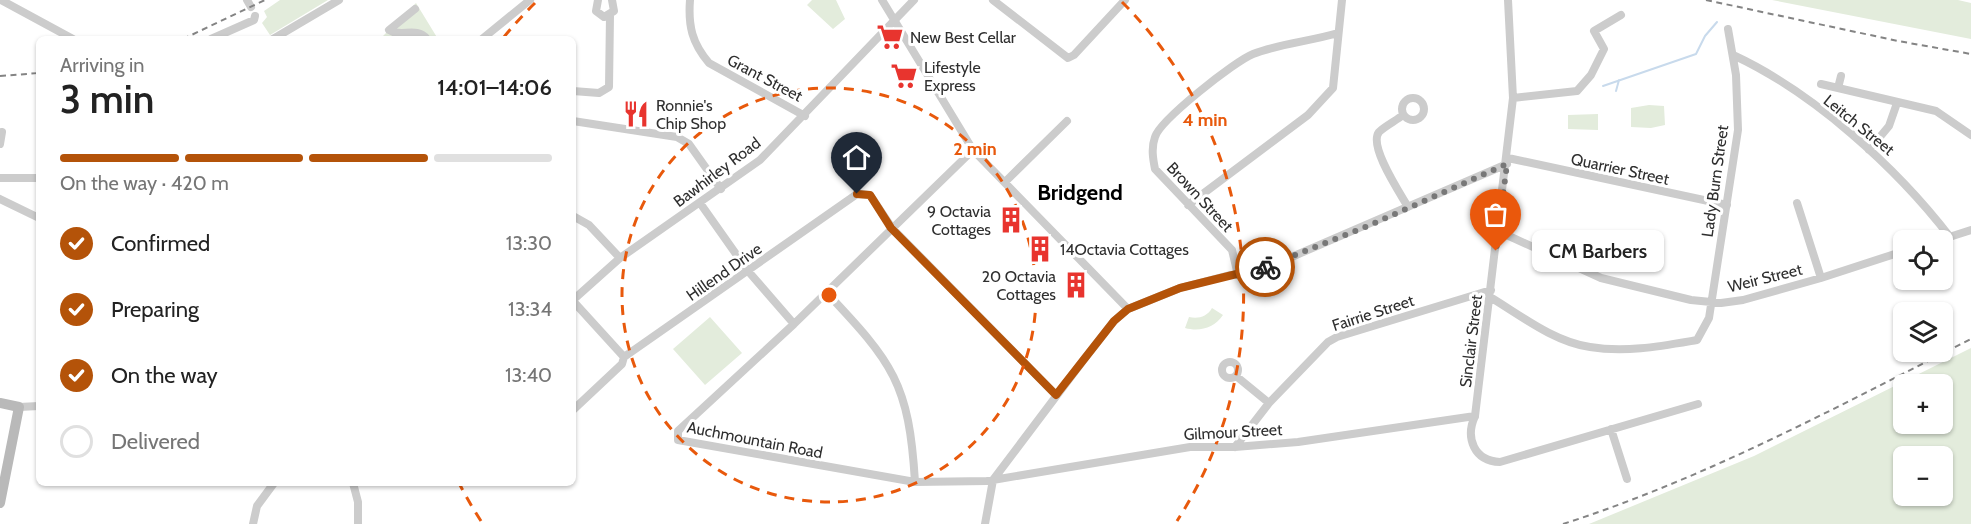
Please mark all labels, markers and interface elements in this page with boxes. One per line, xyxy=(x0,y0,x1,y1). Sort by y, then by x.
supermarket icon: New Best Cellar xyxy=(875,22,905,52)
place label: New Best Cellar xyxy=(910,28,1017,47)
street label: Grant Street xyxy=(724,50,806,106)
text: Arriving in xyxy=(60,53,144,77)
place label: Lifestyle Express xyxy=(924,58,981,95)
supermarket icon: Lifestyle Express xyxy=(889,61,919,91)
text: 14:01–14:06 xyxy=(437,74,552,101)
text: 3 min xyxy=(60,75,154,123)
street label: Leitch Street xyxy=(1820,91,1899,160)
place label: Ronnie's Chip Shop xyxy=(656,96,726,133)
restaurant icon: Ronnie's Chip Shop xyxy=(621,99,651,129)
text: 4 min xyxy=(1182,109,1228,131)
street label: Lady Burn Street xyxy=(1698,123,1732,238)
pin xyxy=(831,132,882,194)
street label: Bawhirley Road xyxy=(670,133,764,211)
text: 2 min xyxy=(953,138,997,160)
icon: home xyxy=(840,141,873,174)
street label: Quarrier Street xyxy=(1569,149,1671,189)
street label: Brown Street xyxy=(1163,158,1237,236)
text: On the way · 420 m xyxy=(60,171,229,195)
district label: Bridgend xyxy=(1037,179,1123,206)
pin xyxy=(1470,189,1521,251)
icon: bag xyxy=(1479,198,1512,231)
place label: 9 Octavia Cottages xyxy=(927,202,991,239)
building icon: 9 Octavia Cottages xyxy=(996,205,1026,235)
icon: check xyxy=(60,227,93,260)
text: Confirmed xyxy=(111,230,210,257)
callout: CM Barbers xyxy=(1532,230,1664,272)
map controls xyxy=(1893,230,1953,506)
button: locate xyxy=(1893,230,1953,290)
text: 13:30 xyxy=(506,231,552,255)
building icon: 14Octavia Cottages xyxy=(1025,234,1055,264)
courier xyxy=(1235,237,1295,297)
street label: Hillend Drive xyxy=(683,239,765,305)
text: CM Barbers xyxy=(1549,239,1647,263)
place label: 14Octavia Cottages xyxy=(1060,240,1189,259)
icon: bike xyxy=(1249,251,1282,284)
street label: Weir Street xyxy=(1726,259,1805,296)
place label: 20 Octavia Cottages xyxy=(982,267,1056,304)
building icon: 20 Octavia Cottages xyxy=(1061,270,1091,300)
centre of rings xyxy=(819,285,839,305)
street label: Fairrie Street xyxy=(1330,291,1417,335)
icon: check xyxy=(60,293,93,326)
street label: Sinclair Street xyxy=(1456,293,1486,389)
text: Preparing xyxy=(111,296,199,323)
text: 13:34 xyxy=(508,297,552,321)
button: layers xyxy=(1893,302,1953,362)
icon: check xyxy=(60,359,93,392)
text: On the way xyxy=(111,362,218,389)
text: 13:40 xyxy=(505,363,552,387)
button: + xyxy=(1893,374,1953,434)
street label: Auchmountain Road xyxy=(686,418,824,462)
street label: Gilmour Street xyxy=(1183,420,1283,444)
text: Delivered xyxy=(111,428,200,455)
button: − xyxy=(1893,446,1953,506)

